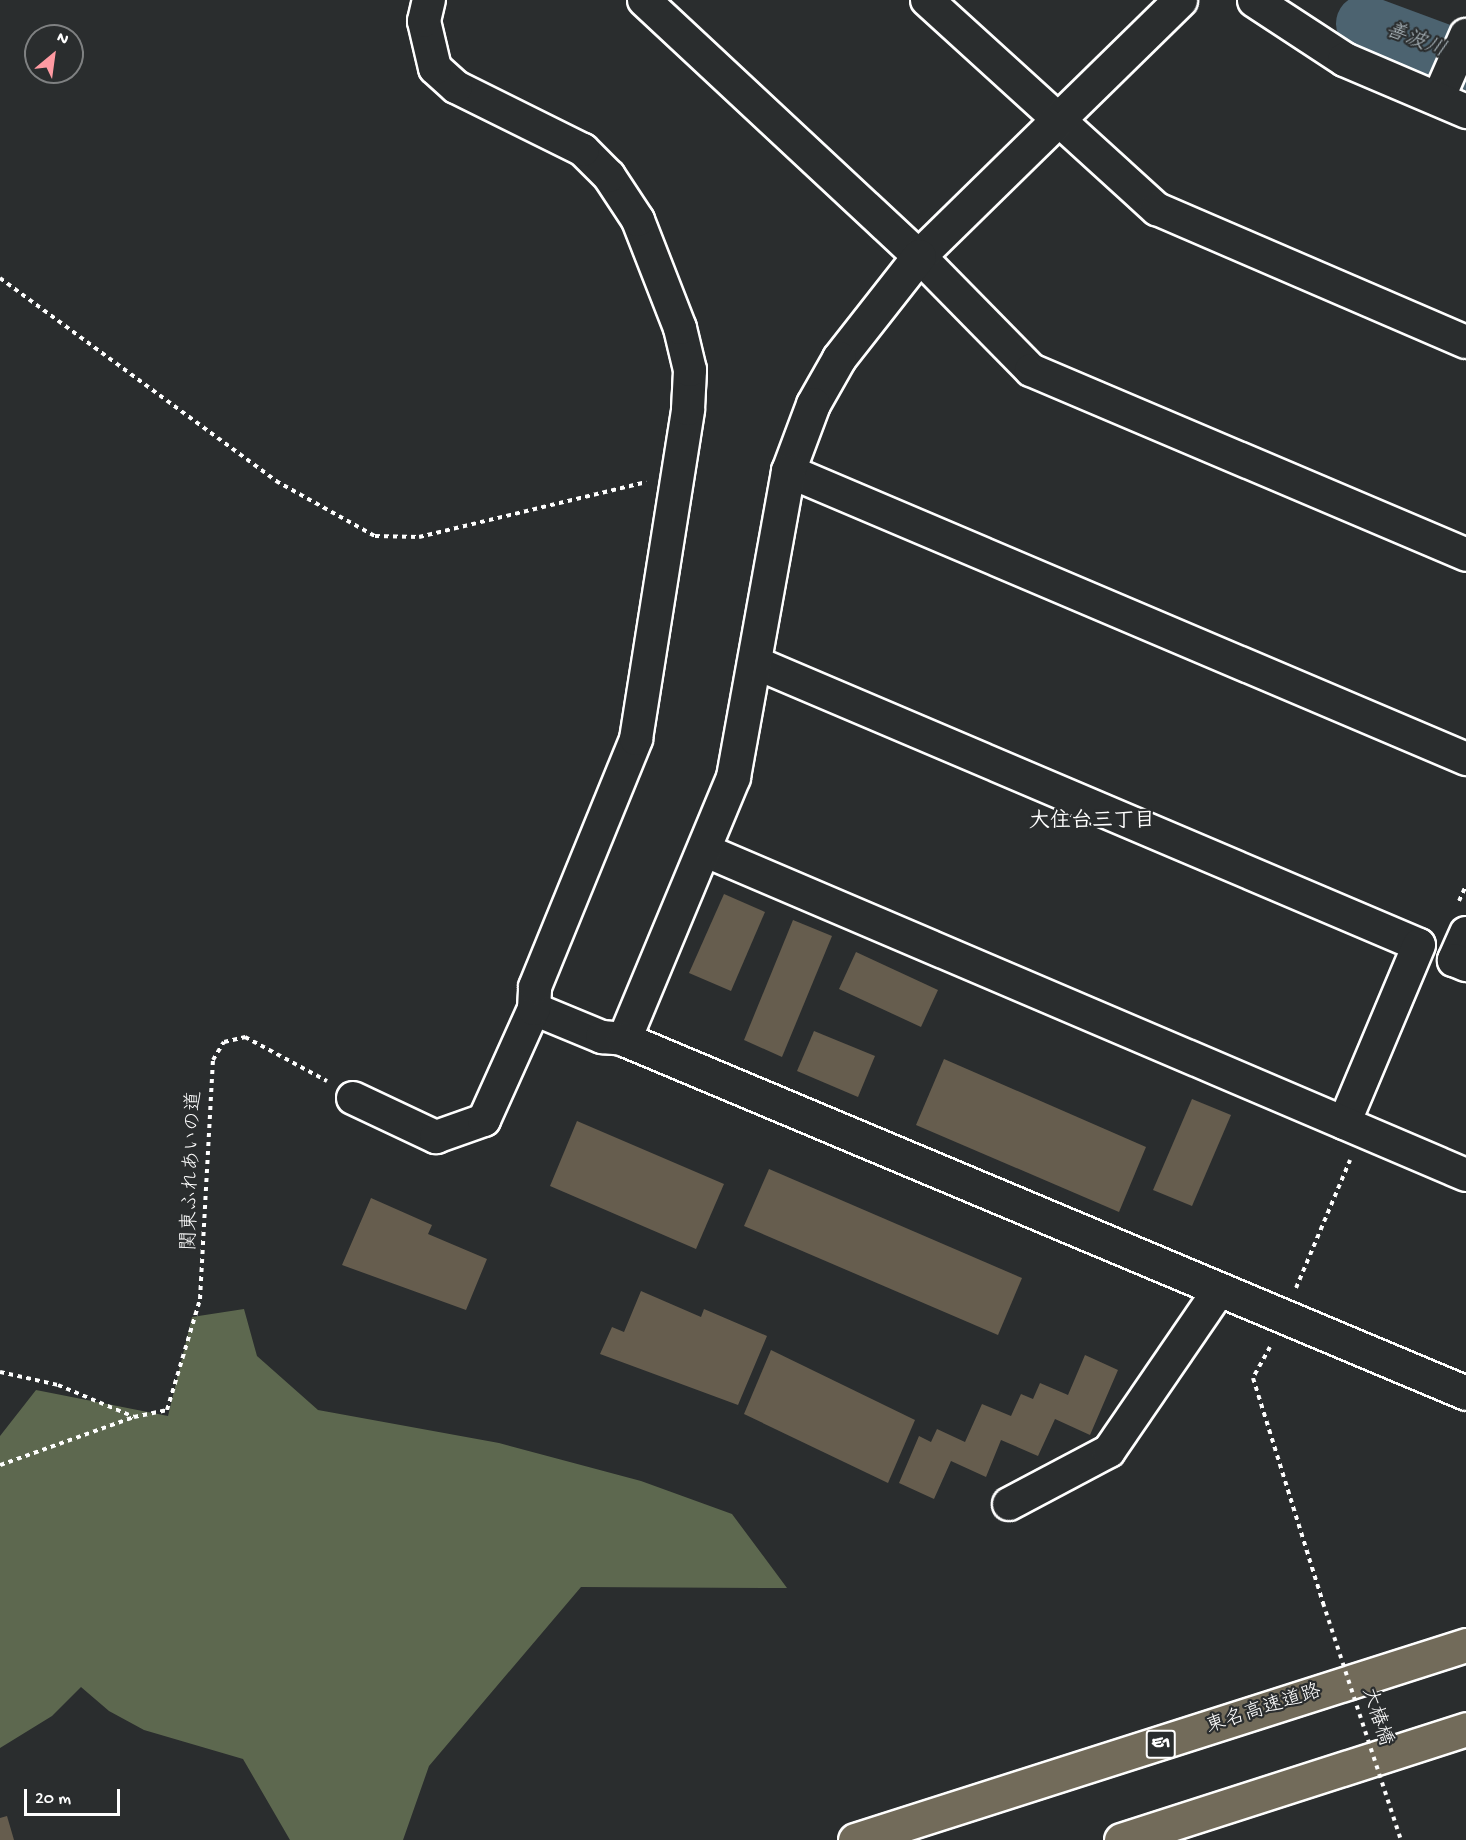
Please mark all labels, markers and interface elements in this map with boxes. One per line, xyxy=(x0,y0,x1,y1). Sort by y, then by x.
water label: 善波川 xyxy=(1381,19,1449,65)
north arrow xyxy=(24,24,84,84)
text: N xyxy=(53,29,71,50)
district label: 大住台三丁目 xyxy=(1029,810,1155,836)
street label: 関東ふれあいの道 xyxy=(178,1091,208,1251)
street label: 東名高速道路 xyxy=(1203,1680,1325,1740)
street label: 大椿橋 xyxy=(1355,1685,1397,1749)
road number: E1 xyxy=(1144,1729,1178,1759)
scale bar xyxy=(27,1777,123,1815)
text: 20 m xyxy=(35,1789,71,1810)

